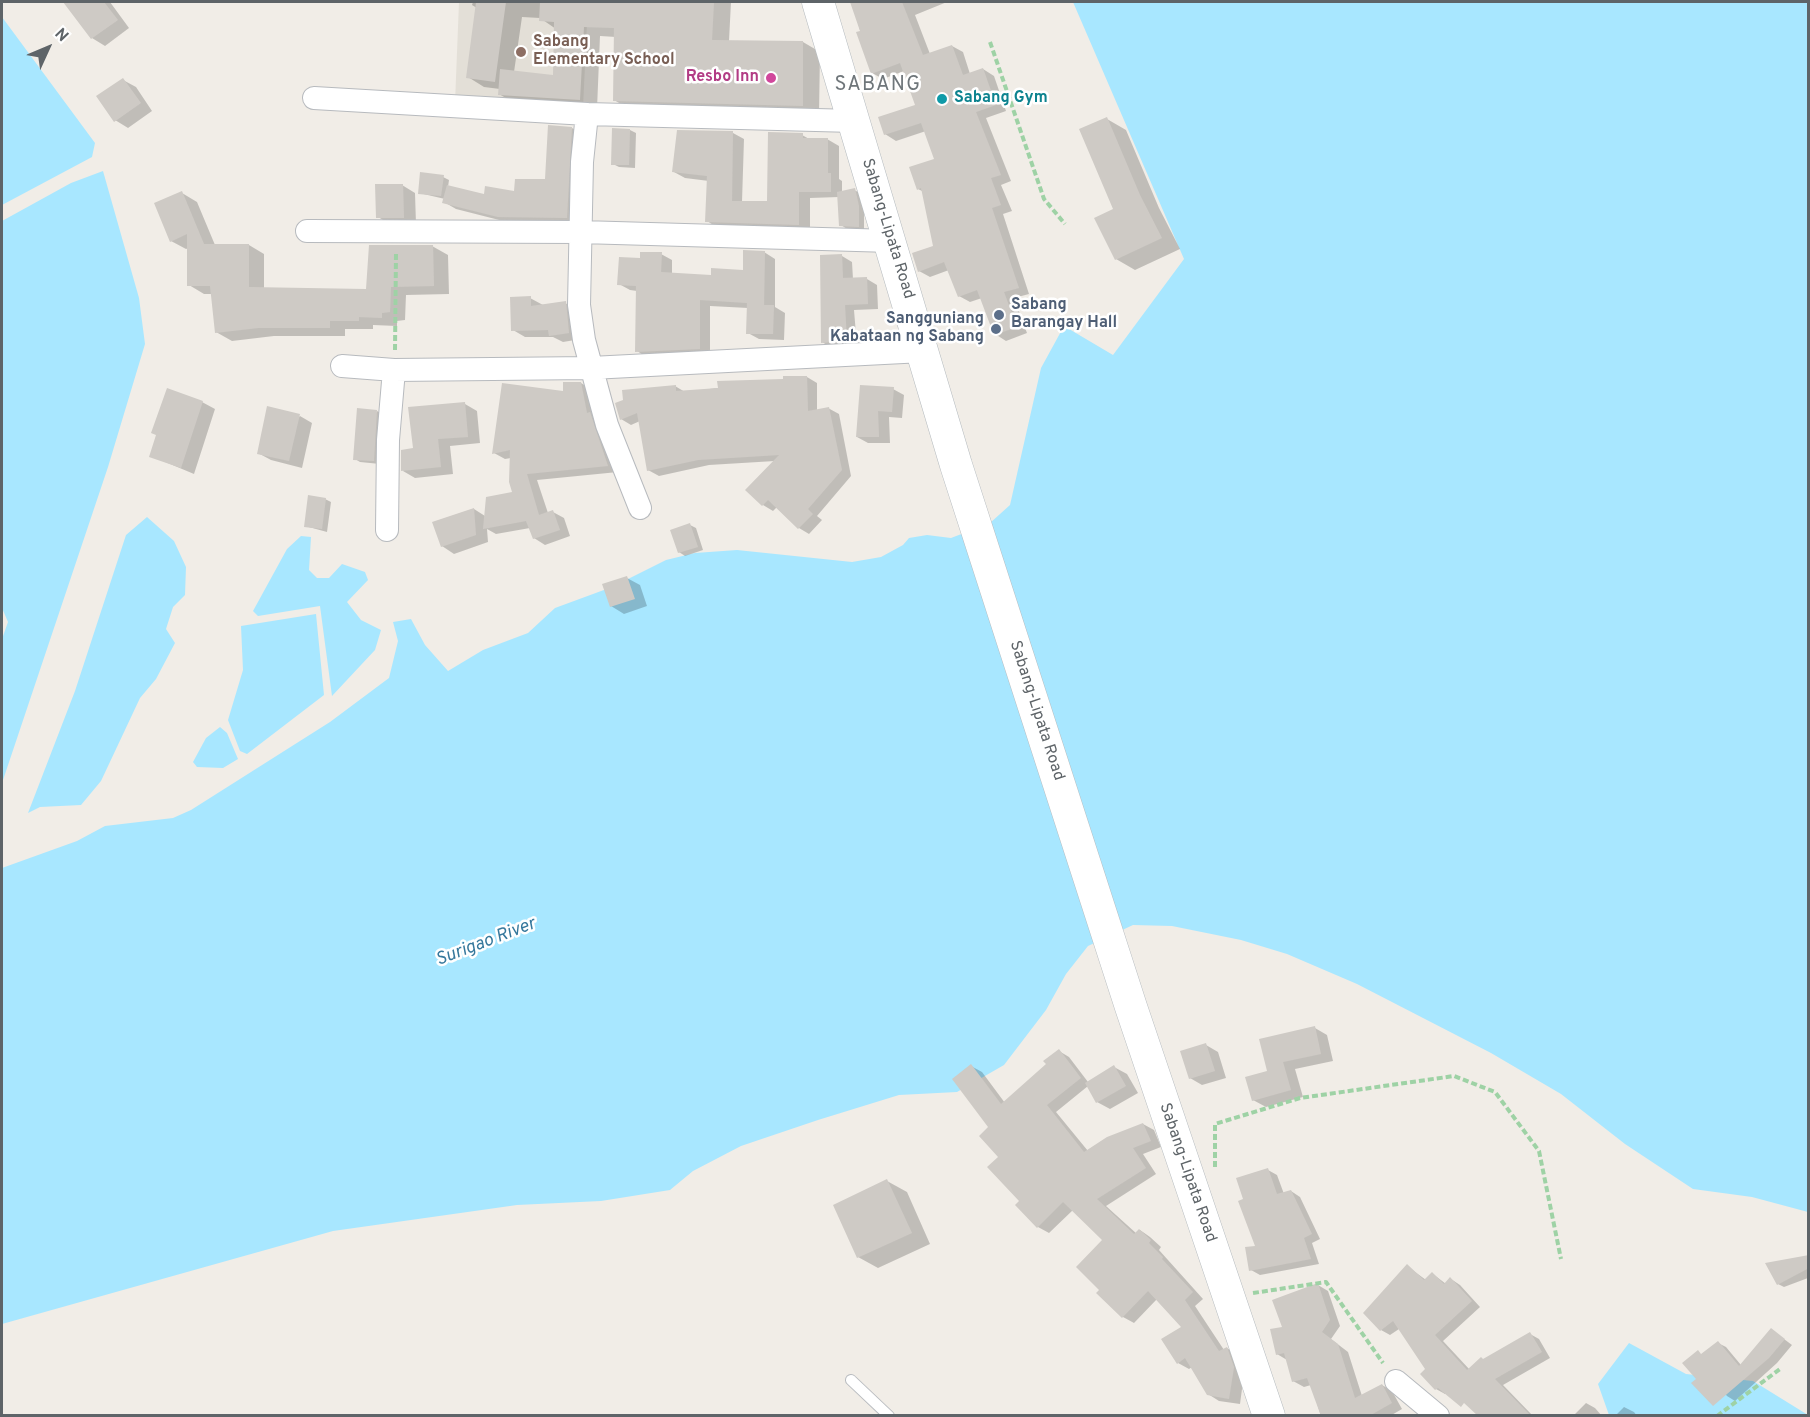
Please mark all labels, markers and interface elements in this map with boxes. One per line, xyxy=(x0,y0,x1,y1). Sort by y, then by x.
north arrow xyxy=(18,18,78,78)
text: N xyxy=(50,24,72,47)
place label: Sabang Elementary School xyxy=(533,33,675,71)
marker: Sabang Elementary School xyxy=(514,45,528,59)
place label: Resbo Inn xyxy=(686,68,759,88)
marker: Resbo Inn xyxy=(764,71,778,85)
district label: SABANG xyxy=(834,74,922,98)
place label: Sabang Gym xyxy=(954,89,1048,109)
marker: Sabang Gym xyxy=(935,92,949,106)
street label: Sabang-Lipata Road xyxy=(856,156,918,302)
place label: Sabang Barangay Hall xyxy=(1011,296,1117,334)
marker: Sabang Barangay Hall xyxy=(992,308,1006,322)
place label: Sangguniang Kabataan ng Sabang xyxy=(830,310,984,348)
marker: Sangguniang Kabataan ng Sabang xyxy=(989,322,1003,336)
street label: Sabang-Lipata Road xyxy=(1004,639,1068,783)
water label: Surigao River xyxy=(433,914,539,972)
street label: Sabang-Lipata Road xyxy=(1154,1101,1220,1245)

